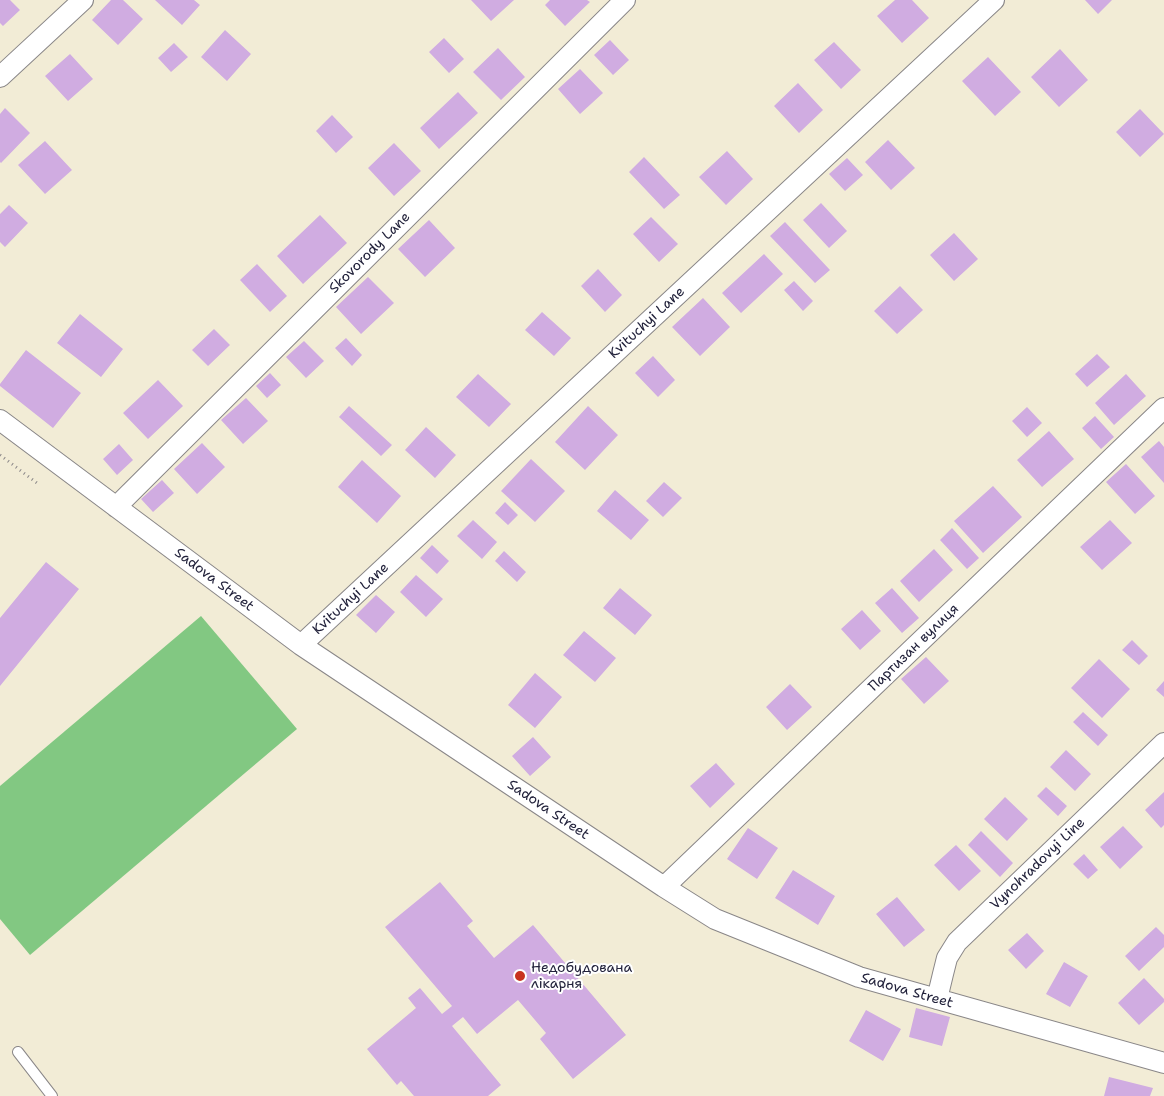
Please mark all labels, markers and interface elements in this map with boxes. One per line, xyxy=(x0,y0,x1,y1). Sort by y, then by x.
street label: Skovorody Lane xyxy=(326,209,414,297)
street label: Kvituchyi Lane xyxy=(606,284,688,362)
street label: Sadova Street xyxy=(171,545,257,615)
street label: Kvituchyi Lane xyxy=(310,560,392,638)
street label: Партизан вулиця xyxy=(865,601,963,695)
street label: Sadova Street xyxy=(504,776,592,844)
street label: Vynohradovyi Line xyxy=(987,815,1089,913)
place label: Недобудована лікарня xyxy=(531,960,632,992)
marker: Недобудована лікарня xyxy=(513,969,527,983)
street label: Sadova Street xyxy=(859,970,955,1012)

